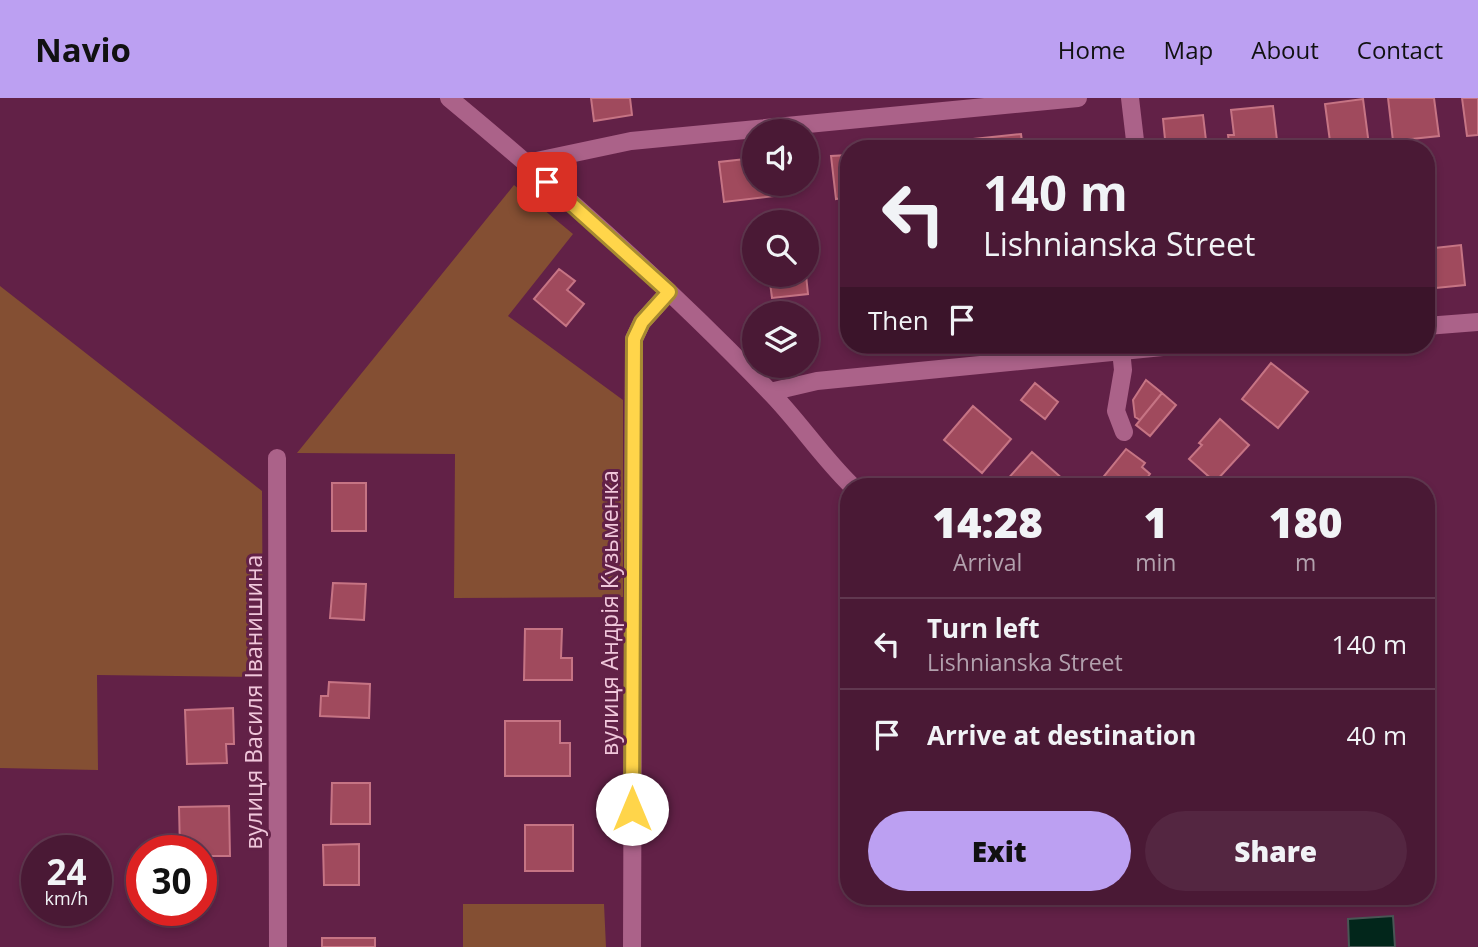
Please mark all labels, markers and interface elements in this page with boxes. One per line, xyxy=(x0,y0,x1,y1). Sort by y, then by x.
text: Navio xyxy=(35,27,131,72)
text: Home xyxy=(1058,33,1126,66)
text: Map xyxy=(1164,33,1213,66)
text: About xyxy=(1251,33,1319,66)
text: Contact xyxy=(1357,33,1443,66)
map controls xyxy=(742,119,819,378)
button: sound xyxy=(742,119,819,196)
pin xyxy=(517,152,577,212)
text: 140 m xyxy=(983,159,1128,225)
icon: arrive xyxy=(528,163,566,201)
icon: left xyxy=(868,168,959,259)
button: search xyxy=(742,210,819,287)
text: Lishnianska Street xyxy=(983,222,1255,265)
button: layers xyxy=(742,301,819,378)
icon: arrive xyxy=(943,301,981,339)
text: Then xyxy=(868,302,929,338)
street label: вулиця Андрія Кузьменка xyxy=(593,470,625,756)
text: 14:28 xyxy=(932,493,1043,550)
text: 1 xyxy=(1144,493,1168,550)
text: 180 xyxy=(1269,493,1343,550)
text: Arrival xyxy=(953,546,1022,578)
text: min xyxy=(1135,546,1176,578)
text: m xyxy=(1295,546,1316,578)
street label: вулиця Василя Іванишина xyxy=(237,555,269,849)
text: Turn left xyxy=(927,610,1039,646)
icon: left xyxy=(868,625,906,663)
text: 140 m xyxy=(1332,626,1407,662)
text: Lishnianska Street xyxy=(927,646,1123,678)
icon: arrive xyxy=(868,716,906,754)
text: Arrive at destination xyxy=(927,717,1196,753)
text: 40 m xyxy=(1346,717,1407,753)
position arrow xyxy=(595,772,669,846)
button: Exit xyxy=(868,811,1131,891)
button: Share xyxy=(1145,811,1407,891)
speed limit sign: 30 xyxy=(126,835,217,926)
text: 24 xyxy=(46,848,87,895)
text: km/h xyxy=(45,886,88,910)

